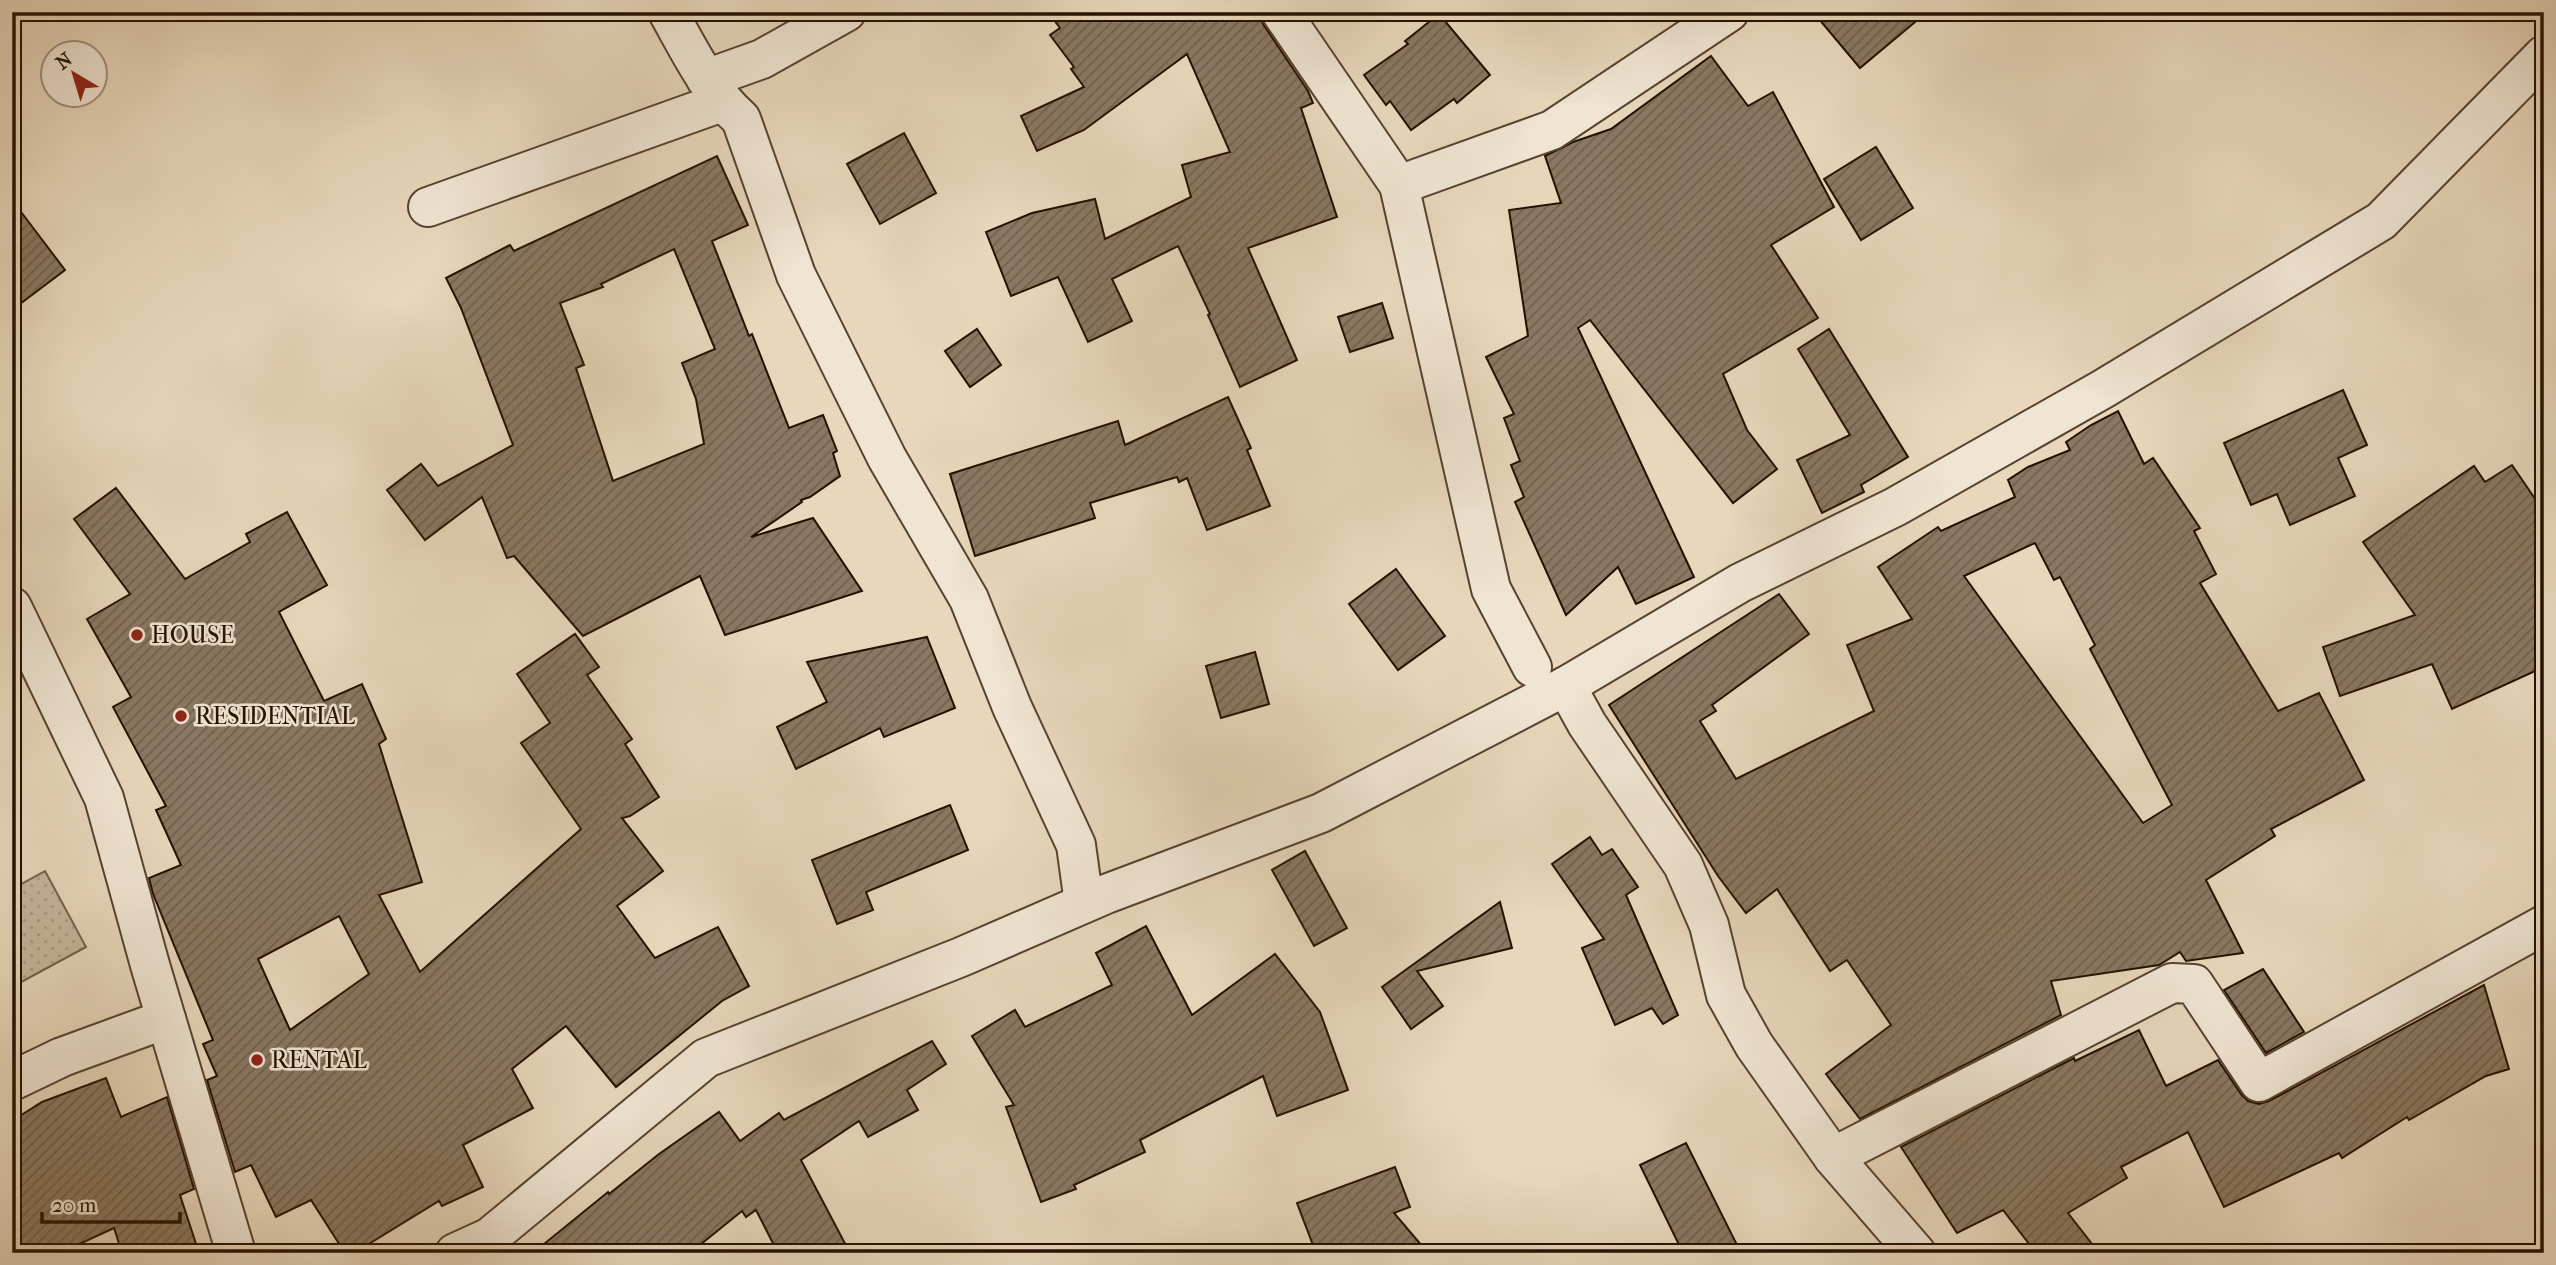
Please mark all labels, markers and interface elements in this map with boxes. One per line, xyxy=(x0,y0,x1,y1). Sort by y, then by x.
north arrow xyxy=(38,38,108,108)
text: N xyxy=(52,48,77,74)
place label: HOUSE xyxy=(151,621,234,649)
marker: HOUSE xyxy=(129,627,145,643)
place label: RESIDENTIAL xyxy=(195,702,356,730)
marker: RESIDENTIAL xyxy=(173,708,189,724)
place label: RENTAL xyxy=(271,1046,367,1074)
marker: RENTAL xyxy=(249,1052,265,1068)
scale bar xyxy=(42,1181,180,1225)
text: 20 m xyxy=(52,1193,97,1217)

